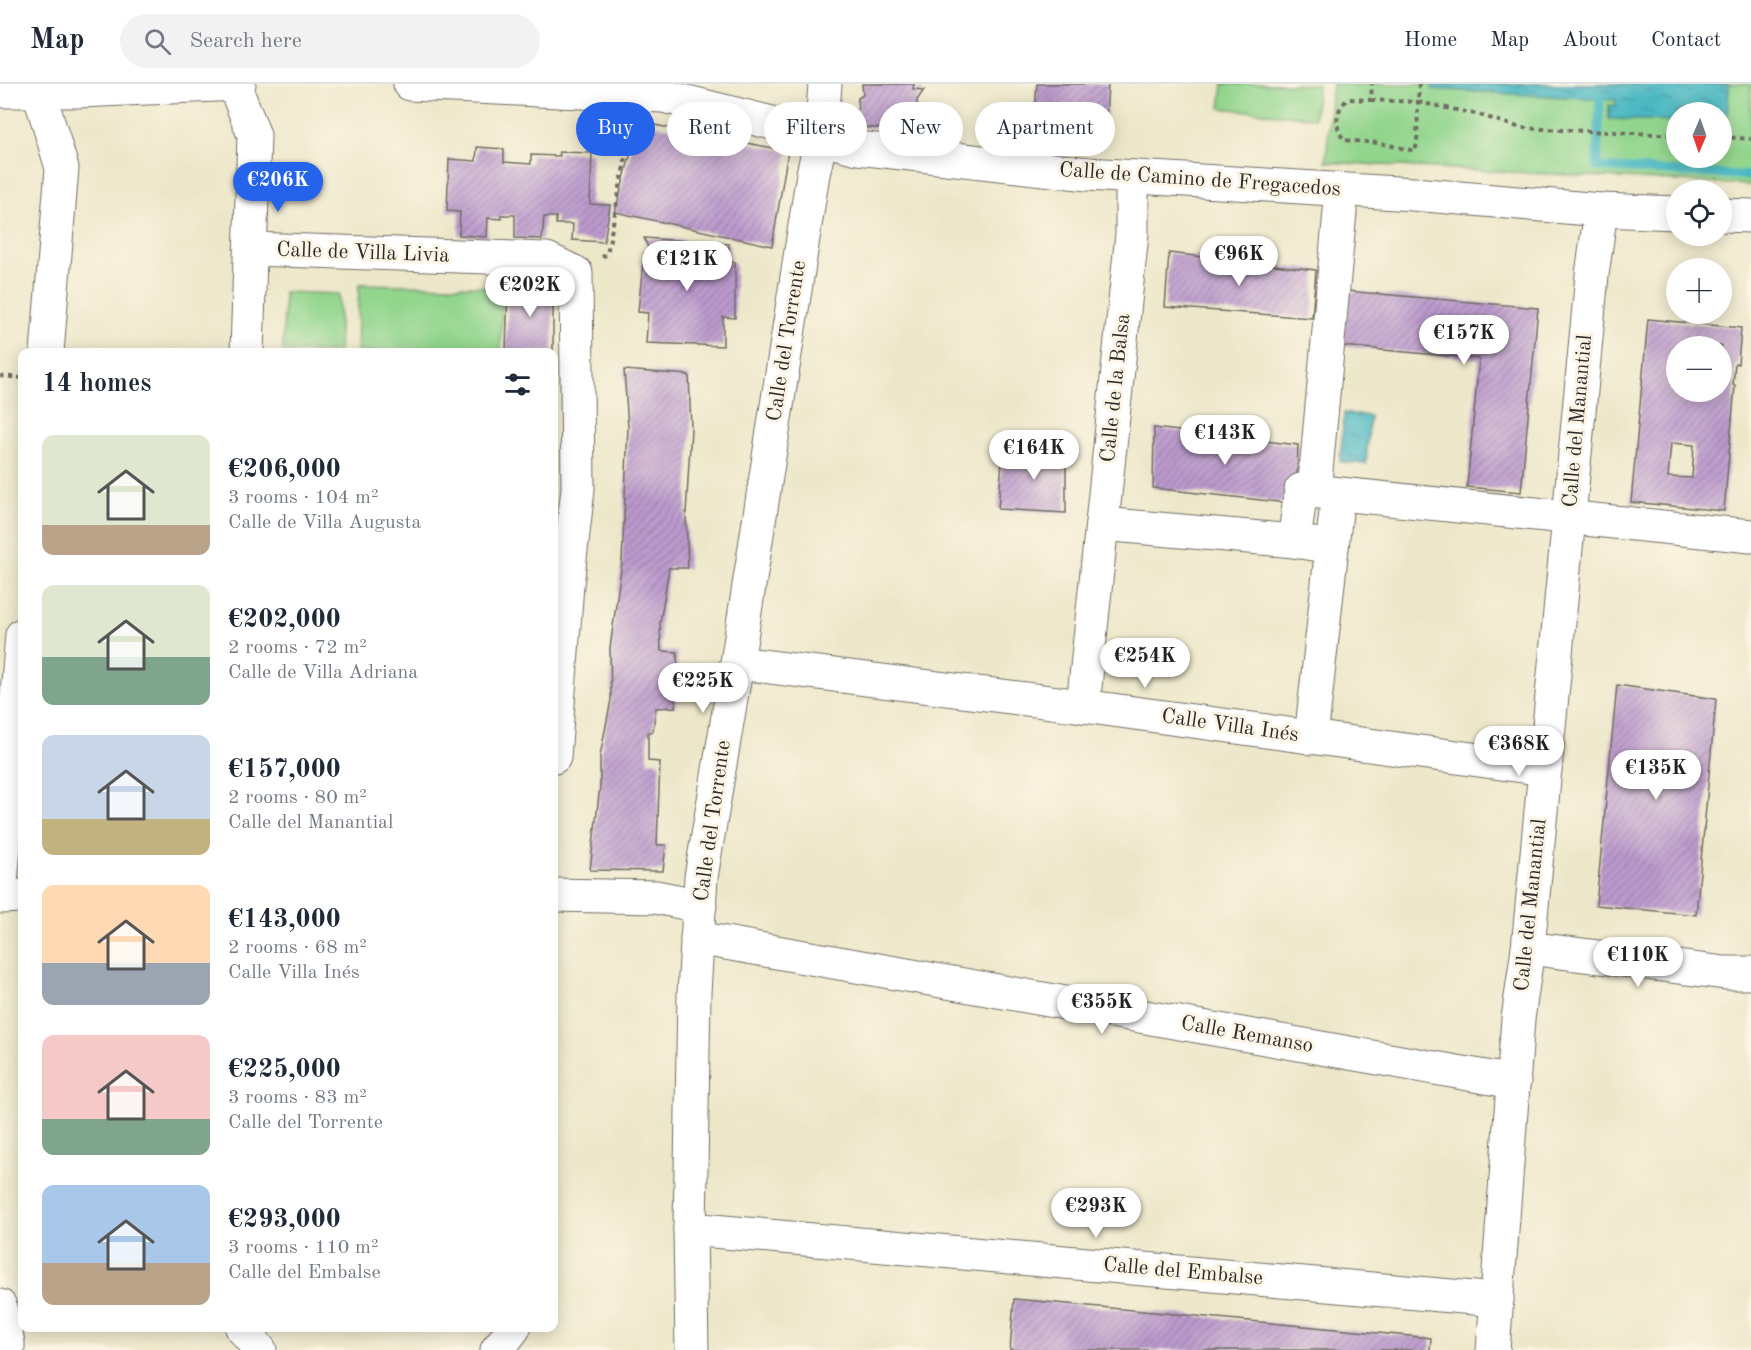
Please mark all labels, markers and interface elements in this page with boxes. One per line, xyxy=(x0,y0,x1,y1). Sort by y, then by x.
search box xyxy=(120,14,540,68)
icon: search xyxy=(141,25,174,58)
text: Map xyxy=(30,27,84,55)
text: Search here xyxy=(189,30,302,52)
text: Home xyxy=(1404,30,1457,51)
text: Map xyxy=(1490,30,1529,51)
text: About xyxy=(1562,30,1618,51)
text: Contact xyxy=(1651,30,1721,51)
chip: Buy xyxy=(576,102,655,156)
chip: Rent xyxy=(667,102,752,156)
chip: Filters xyxy=(764,102,867,156)
chip: New xyxy=(879,102,963,156)
chip: Apartment xyxy=(975,102,1115,156)
north arrow xyxy=(1666,102,1732,168)
map controls xyxy=(1666,102,1732,402)
street label: Calle de Camino de Fregacedos xyxy=(1058,160,1342,200)
pin: €206K xyxy=(236,162,320,213)
text: €206K xyxy=(247,171,309,191)
button: locate xyxy=(1666,180,1732,246)
pin: €96K xyxy=(1203,236,1275,287)
street label: Calle de Villa Livia xyxy=(276,239,450,267)
pin: €121K xyxy=(645,241,729,292)
text: €96K xyxy=(1214,245,1264,265)
text: €121K xyxy=(656,250,718,270)
button: + xyxy=(1666,258,1732,324)
street label: Calle del Torrente xyxy=(764,259,810,423)
pin: €202K xyxy=(488,267,572,318)
text: €202K xyxy=(499,276,561,296)
street label: Calle de la Balsa xyxy=(1098,312,1134,464)
pin: €157K xyxy=(1422,315,1506,366)
text: €157K xyxy=(1433,324,1495,344)
street label: Calle del Manantial xyxy=(1560,333,1596,508)
button: − xyxy=(1666,336,1732,402)
icon: filters xyxy=(501,368,534,401)
text: 14 homes xyxy=(42,371,151,397)
pin: €143K xyxy=(1183,415,1267,466)
text: €143K xyxy=(1194,424,1256,444)
pin: €164K xyxy=(992,430,1076,481)
text: €164K xyxy=(1003,439,1065,459)
text: €206,000 xyxy=(228,457,341,483)
icon: home xyxy=(90,459,162,531)
text: 3 rooms · 104 m² xyxy=(228,488,378,508)
text: Calle de Villa Augusta xyxy=(228,513,421,533)
text: €202,000 xyxy=(228,607,341,633)
icon: home xyxy=(90,609,162,681)
text: 2 rooms · 72 m² xyxy=(228,638,367,658)
pin: €254K xyxy=(1103,638,1187,689)
text: €254K xyxy=(1114,647,1176,667)
text: Calle de Villa Adriana xyxy=(228,663,418,683)
pin: €225K xyxy=(661,663,745,714)
text: €225K xyxy=(672,672,734,692)
street label: Calle Villa Inés xyxy=(1160,706,1300,746)
pin: €368K xyxy=(1477,726,1561,777)
text: €368K xyxy=(1488,735,1550,755)
street label: Calle del Torrente xyxy=(691,739,735,903)
pin: €135K xyxy=(1614,750,1698,801)
text: €157,000 xyxy=(228,757,341,783)
icon: home xyxy=(90,759,162,831)
text: €135K xyxy=(1625,759,1687,779)
text: 2 rooms · 80 m² xyxy=(228,788,367,808)
text: Calle del Manantial xyxy=(228,813,393,833)
street label: Calle del Manantial xyxy=(1511,817,1551,992)
text: €143,000 xyxy=(228,907,341,933)
icon: home xyxy=(90,909,162,981)
pin: €110K xyxy=(1596,937,1680,988)
text: 2 rooms · 68 m² xyxy=(228,938,367,958)
text: €110K xyxy=(1607,946,1669,966)
text: Calle Villa Inés xyxy=(228,963,360,983)
pin: €355K xyxy=(1060,984,1144,1035)
text: €355K xyxy=(1071,993,1133,1013)
street label: Calle Remanso xyxy=(1179,1013,1315,1057)
text: €225,000 xyxy=(228,1057,341,1083)
icon: home xyxy=(90,1059,162,1131)
text: 3 rooms · 83 m² xyxy=(228,1088,367,1108)
text: Calle del Torrente xyxy=(228,1113,383,1133)
pin: €293K xyxy=(1054,1188,1138,1239)
text: €293K xyxy=(1065,1197,1127,1217)
text: €293,000 xyxy=(228,1207,341,1233)
icon: home xyxy=(90,1209,162,1281)
text: 3 rooms · 110 m² xyxy=(228,1238,378,1258)
street label: Calle del Embalse xyxy=(1102,1255,1264,1289)
text: Calle del Embalse xyxy=(228,1263,381,1283)

